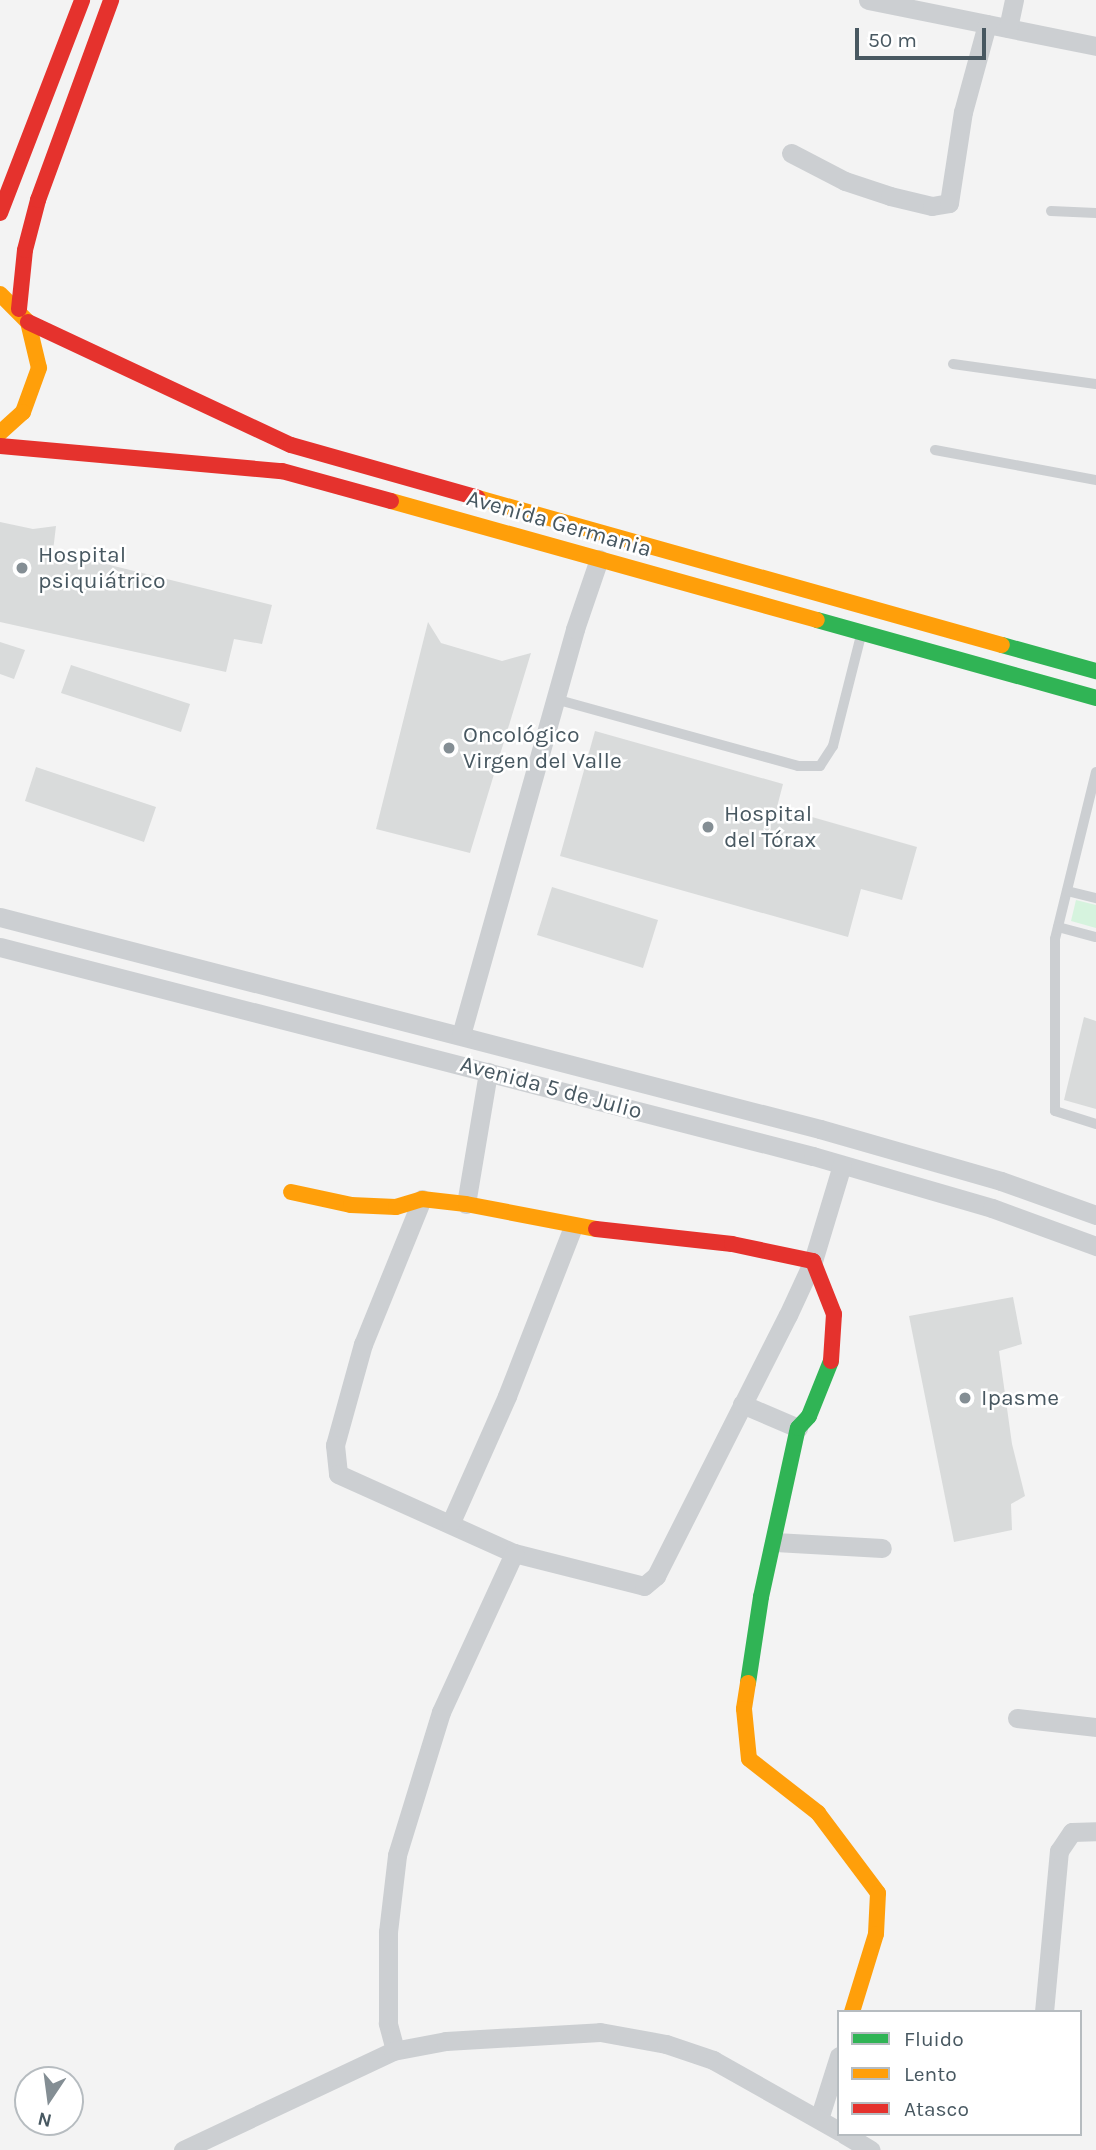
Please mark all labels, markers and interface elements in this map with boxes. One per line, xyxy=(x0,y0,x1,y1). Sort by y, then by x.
scale bar xyxy=(858,14,989,58)
text: 50 m xyxy=(868,28,917,52)
street label: Avenida Germania xyxy=(463,484,655,564)
place label: Hospital psiquiátrico xyxy=(38,541,166,595)
marker: Hospital psiquiátrico xyxy=(12,558,32,578)
place label: Oncológico Virgen del Valle xyxy=(463,721,622,775)
marker: Oncológico Virgen del Valle xyxy=(441,740,457,756)
place label: Hospital del Tórax xyxy=(724,800,816,854)
marker: Hospital del Tórax xyxy=(698,817,718,837)
street label: Avenida 5 de Julio xyxy=(457,1050,645,1126)
place label: Ipasme xyxy=(981,1384,1059,1412)
marker: Ipasme xyxy=(955,1388,975,1408)
legend xyxy=(837,2010,1082,2136)
text: Fluido xyxy=(904,2027,964,2051)
text: Lento xyxy=(904,2062,957,2086)
north arrow xyxy=(14,2066,84,2136)
text: Atasco xyxy=(904,2097,969,2121)
text: N xyxy=(36,2107,54,2132)

